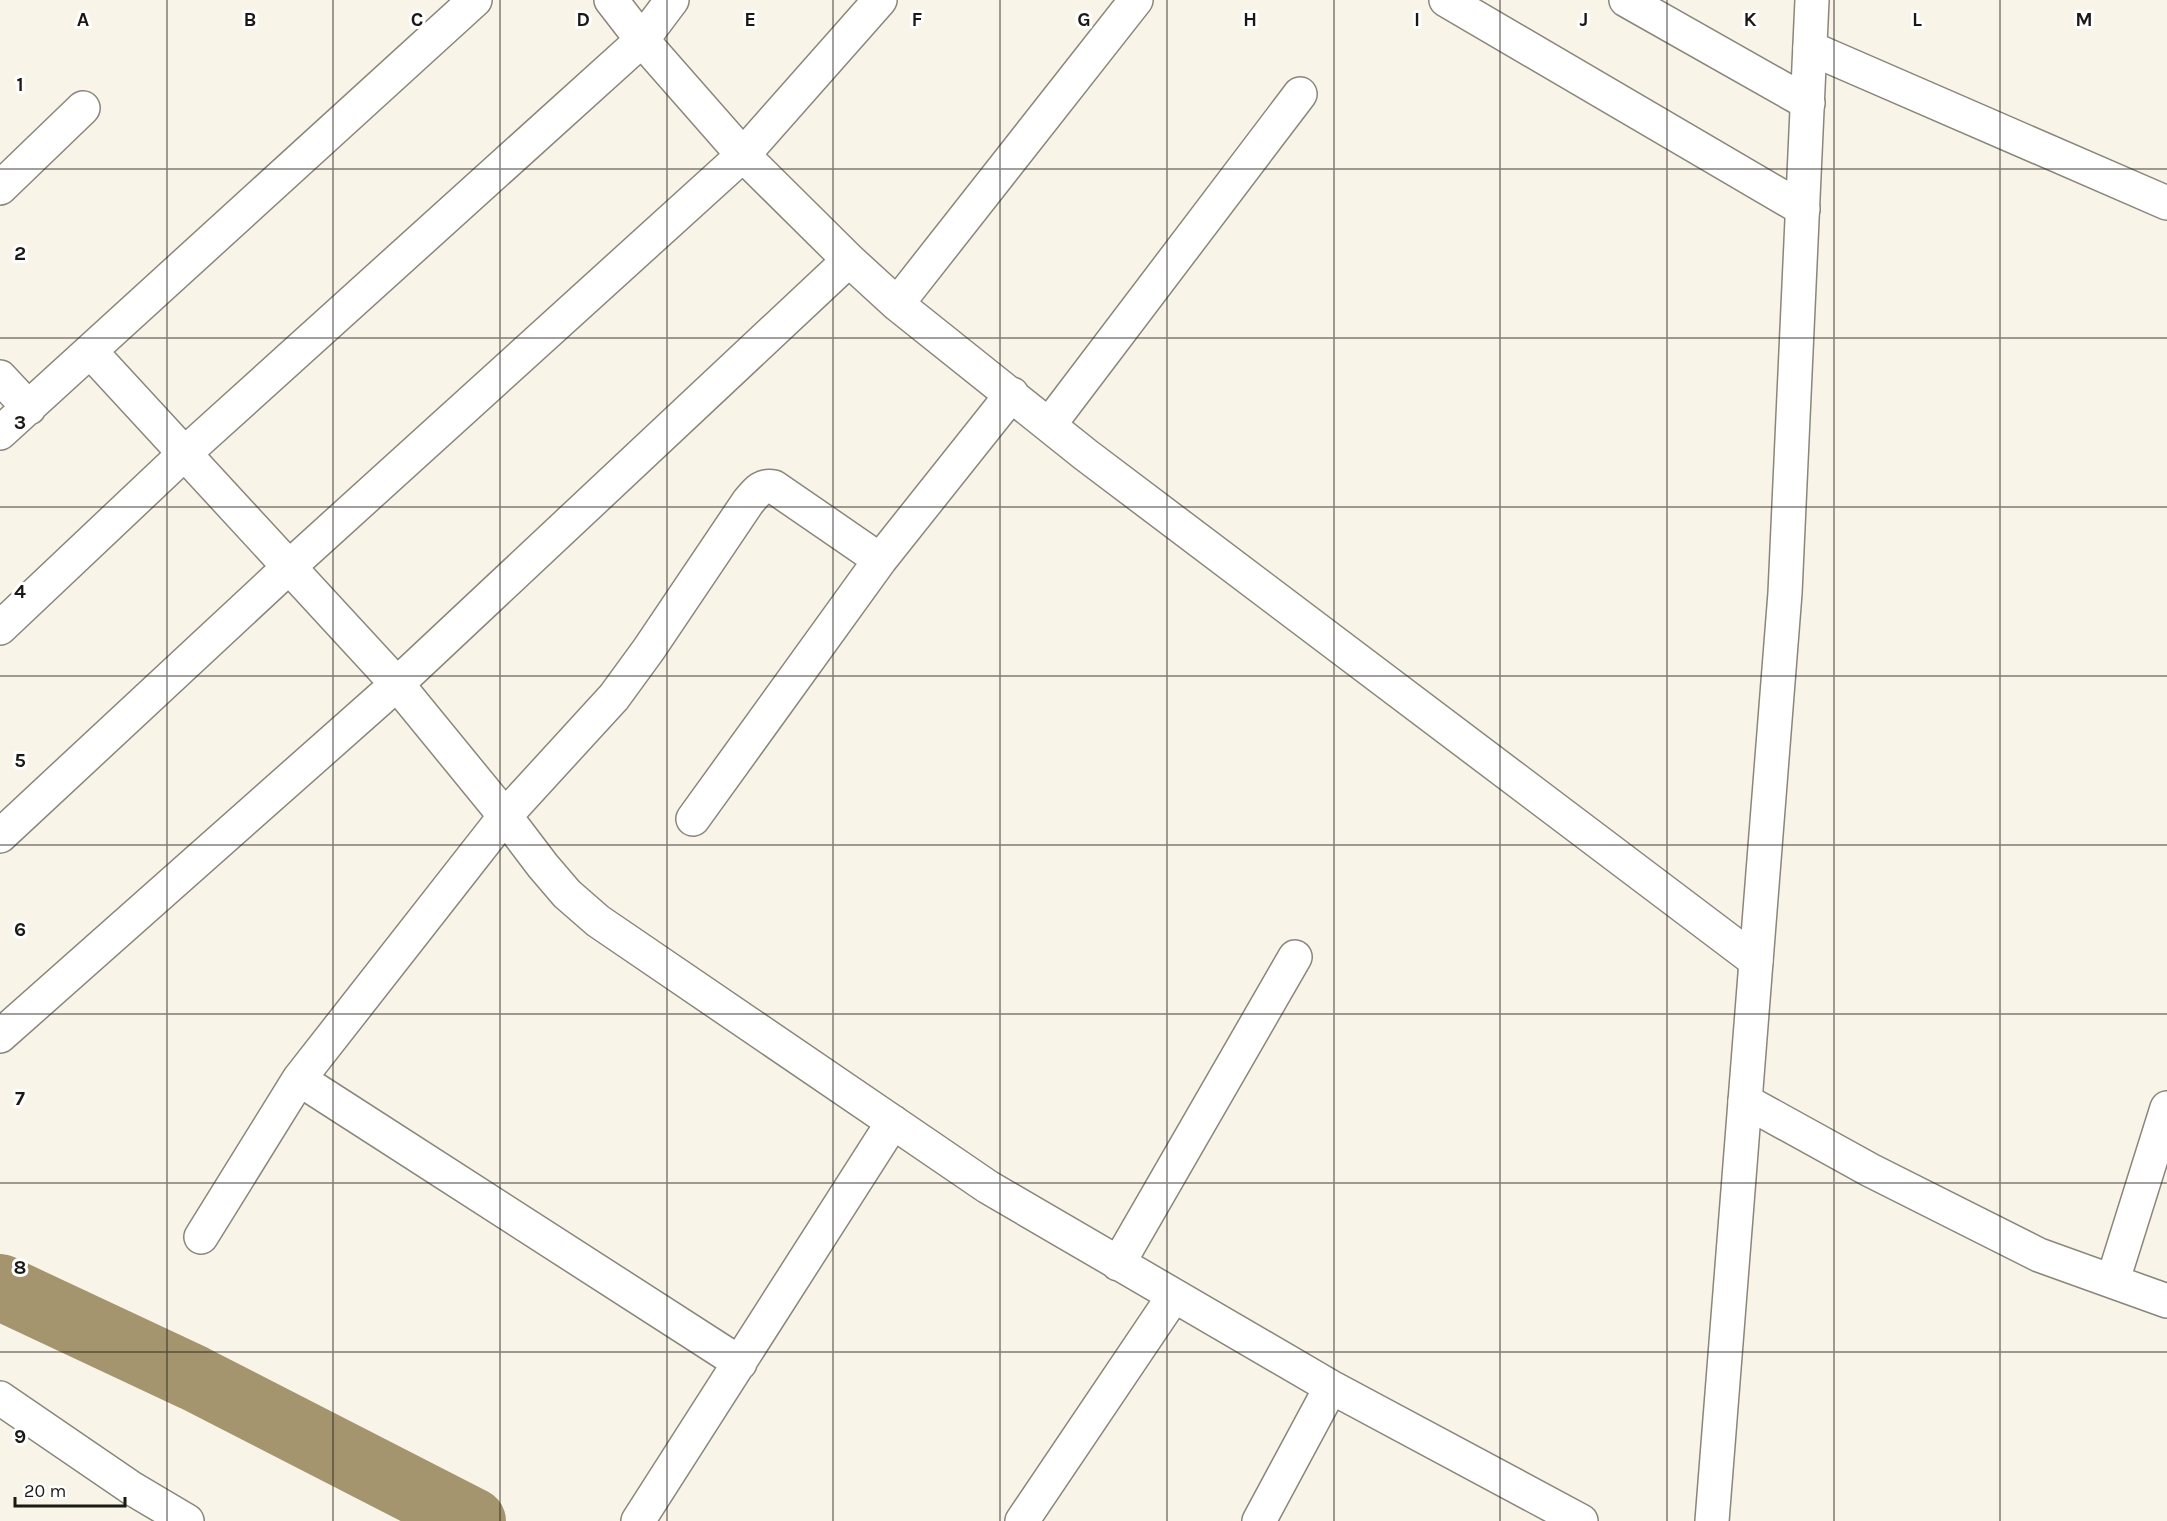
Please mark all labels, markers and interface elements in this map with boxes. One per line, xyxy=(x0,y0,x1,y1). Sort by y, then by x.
text: A xyxy=(77,8,90,31)
text: B xyxy=(244,8,256,31)
text: C xyxy=(411,8,423,31)
text: D xyxy=(576,8,590,31)
text: E xyxy=(744,8,756,31)
text: F xyxy=(912,8,923,31)
text: G xyxy=(1077,8,1091,31)
text: H xyxy=(1243,8,1257,31)
text: I xyxy=(1414,8,1420,31)
text: J xyxy=(1580,8,1588,31)
text: K xyxy=(1743,8,1757,31)
text: L xyxy=(1912,8,1922,31)
text: M xyxy=(2075,8,2093,31)
text: 1 xyxy=(16,73,24,96)
text: 2 xyxy=(14,242,26,265)
text: 3 xyxy=(14,411,26,434)
text: 4 xyxy=(14,580,26,603)
text: 5 xyxy=(14,749,26,772)
text: 6 xyxy=(14,918,26,941)
text: 7 xyxy=(15,1087,25,1110)
text: 8 xyxy=(14,1256,26,1279)
text: 9 xyxy=(14,1425,26,1448)
scale bar xyxy=(15,1470,124,1508)
text: 20 m xyxy=(24,1480,66,1502)

